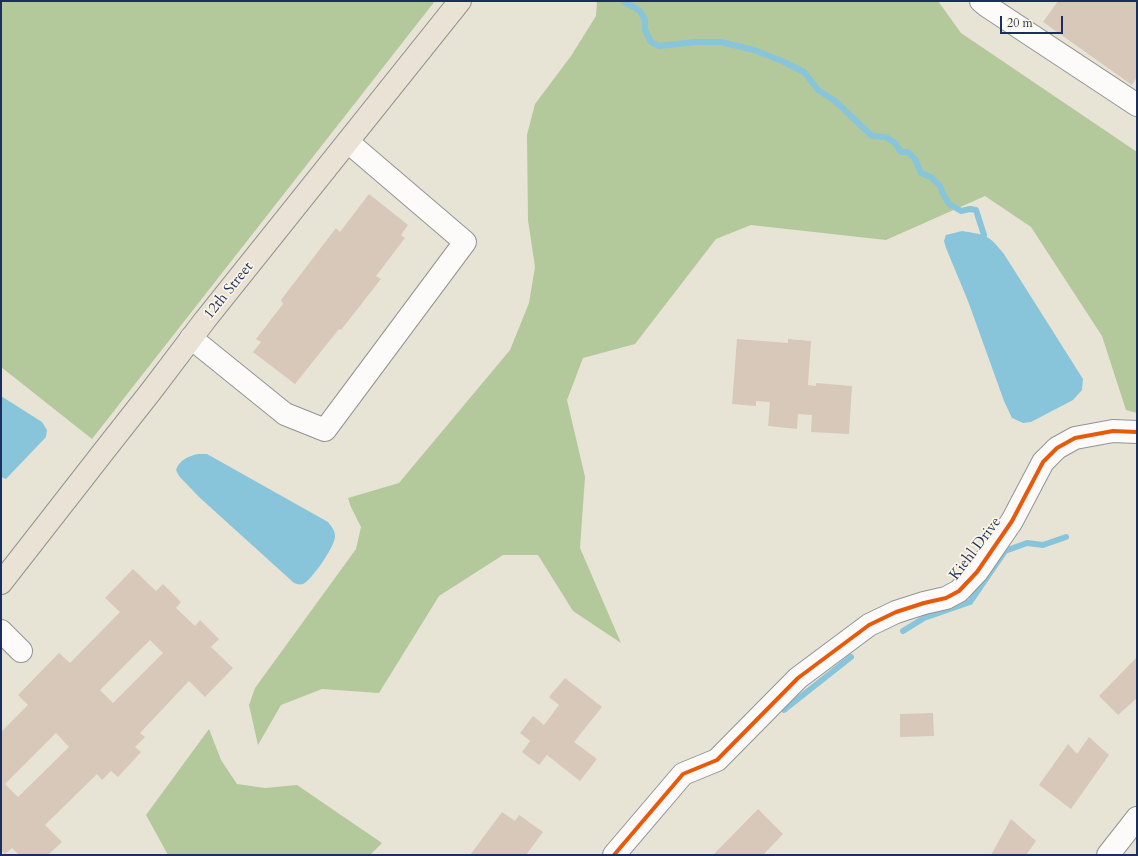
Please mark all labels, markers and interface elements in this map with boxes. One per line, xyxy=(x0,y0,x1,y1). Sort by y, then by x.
scale bar xyxy=(1002,8,1065,34)
text: 20 m xyxy=(1007,15,1033,31)
street label: 12th Street xyxy=(200,259,258,323)
street label: Kiehl Drive xyxy=(946,514,1006,584)

